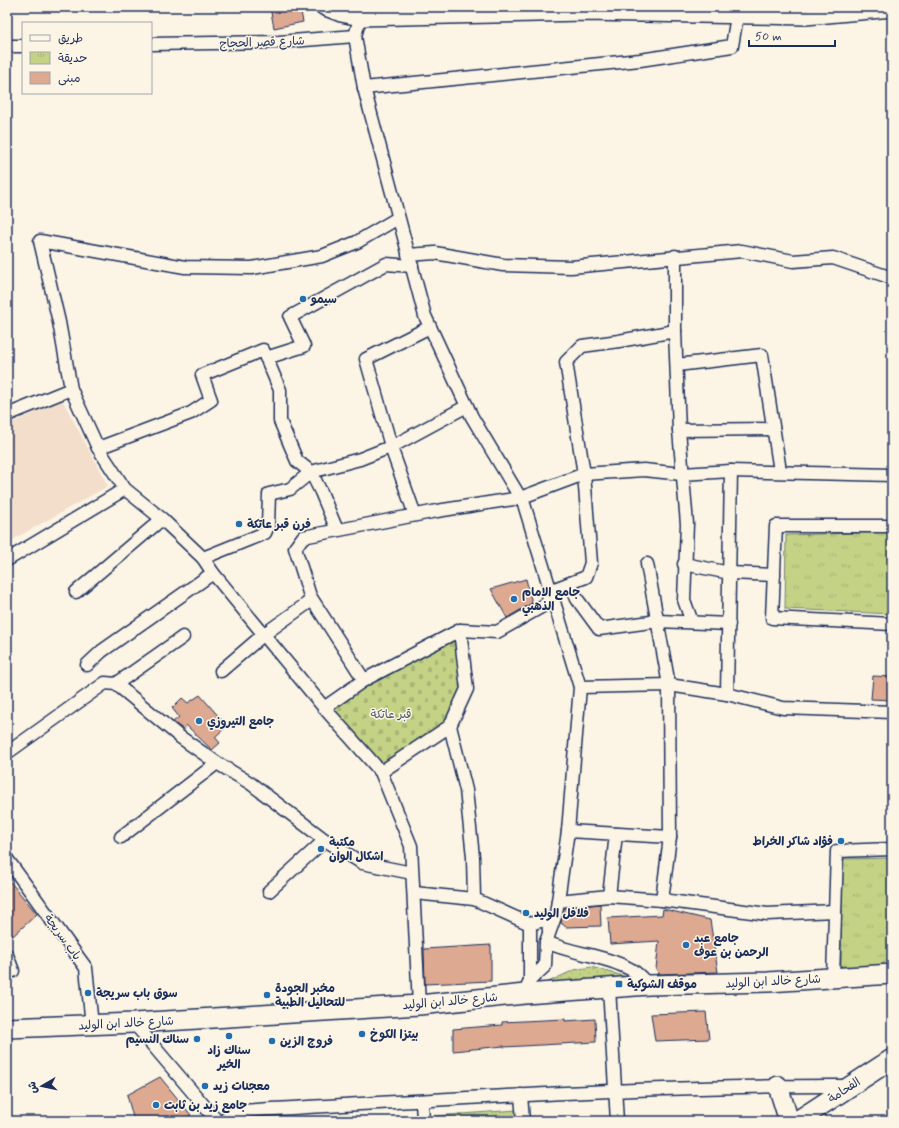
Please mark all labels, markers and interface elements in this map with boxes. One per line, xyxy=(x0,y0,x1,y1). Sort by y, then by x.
legend xyxy=(22,22,152,94)
scale bar xyxy=(749,22,835,48)
text: 50 m xyxy=(755,29,782,45)
text: طريق xyxy=(58,31,83,47)
street label: شارع قصر الحجاج xyxy=(219,34,305,52)
text: حديقة xyxy=(58,51,87,67)
text: مبنى xyxy=(58,71,81,87)
place label: سيمو xyxy=(310,292,337,308)
marker: سيمو xyxy=(298,294,308,304)
place label: فرن قبر عاتكة xyxy=(247,517,311,533)
marker: فرن قبر عاتكة xyxy=(234,519,244,529)
place label: جامع الامام الذهبي xyxy=(522,585,580,617)
marker: جامع الامام الذهبي xyxy=(509,594,519,604)
park label: قبر عاتكة xyxy=(371,707,411,723)
place label: جامع التيروزي xyxy=(207,714,274,730)
marker: جامع التيروزي xyxy=(194,716,204,726)
place label: فؤاد شاكر الخراط xyxy=(752,834,833,850)
place label: مكتبة اشكال الوان xyxy=(329,835,383,865)
marker: فؤاد شاكر الخراط xyxy=(836,836,846,846)
marker: مكتبة اشكال الوان xyxy=(316,844,326,854)
place label: فلافل الوليد xyxy=(534,906,589,922)
marker: فلافل الوليد xyxy=(521,908,531,918)
street label: باب سريجة xyxy=(40,911,84,964)
place label: جامع عبد الرحمن بن عوف xyxy=(694,931,769,961)
marker: جامع عبد الرحمن بن عوف xyxy=(681,940,691,950)
street label: شارع خالد ابن الوليد xyxy=(725,972,821,992)
place label: موقف الشوكية xyxy=(627,977,697,993)
marker: موقف الشوكية xyxy=(614,979,624,989)
place label: مخبر الجودة للتحاليل الطبية xyxy=(275,981,346,1011)
place label: سوق باب سريجة xyxy=(96,986,178,1002)
marker: سوق باب سريجة xyxy=(83,988,93,998)
marker: مخبر الجودة للتحاليل الطبية xyxy=(262,990,272,1000)
street label: شارع خالد ابن الوليد xyxy=(402,990,498,1014)
street label: شارع خالد ابن الوليد xyxy=(78,1014,174,1034)
place label: بيتزا الكوخ xyxy=(370,1027,419,1043)
marker: بيتزا الكوخ xyxy=(357,1029,367,1039)
marker: سناك زاد الخير xyxy=(224,1031,234,1041)
place label: سناك النسيم xyxy=(126,1032,189,1048)
marker: سناك النسيم xyxy=(192,1034,202,1044)
place label: فروج الزين xyxy=(280,1034,333,1050)
marker: فروج الزين xyxy=(267,1036,277,1046)
place label: سناك زاد الخير xyxy=(207,1043,251,1073)
north arrow xyxy=(22,1066,62,1106)
street label: الفحامة xyxy=(825,1074,864,1107)
place label: معجنات زيد xyxy=(213,1079,270,1095)
text: ش xyxy=(25,1080,41,1094)
marker: معجنات زيد xyxy=(200,1081,210,1091)
place label: جامع زيد بن ثابت xyxy=(164,1098,247,1114)
marker: جامع زيد بن ثابت xyxy=(151,1100,161,1110)

